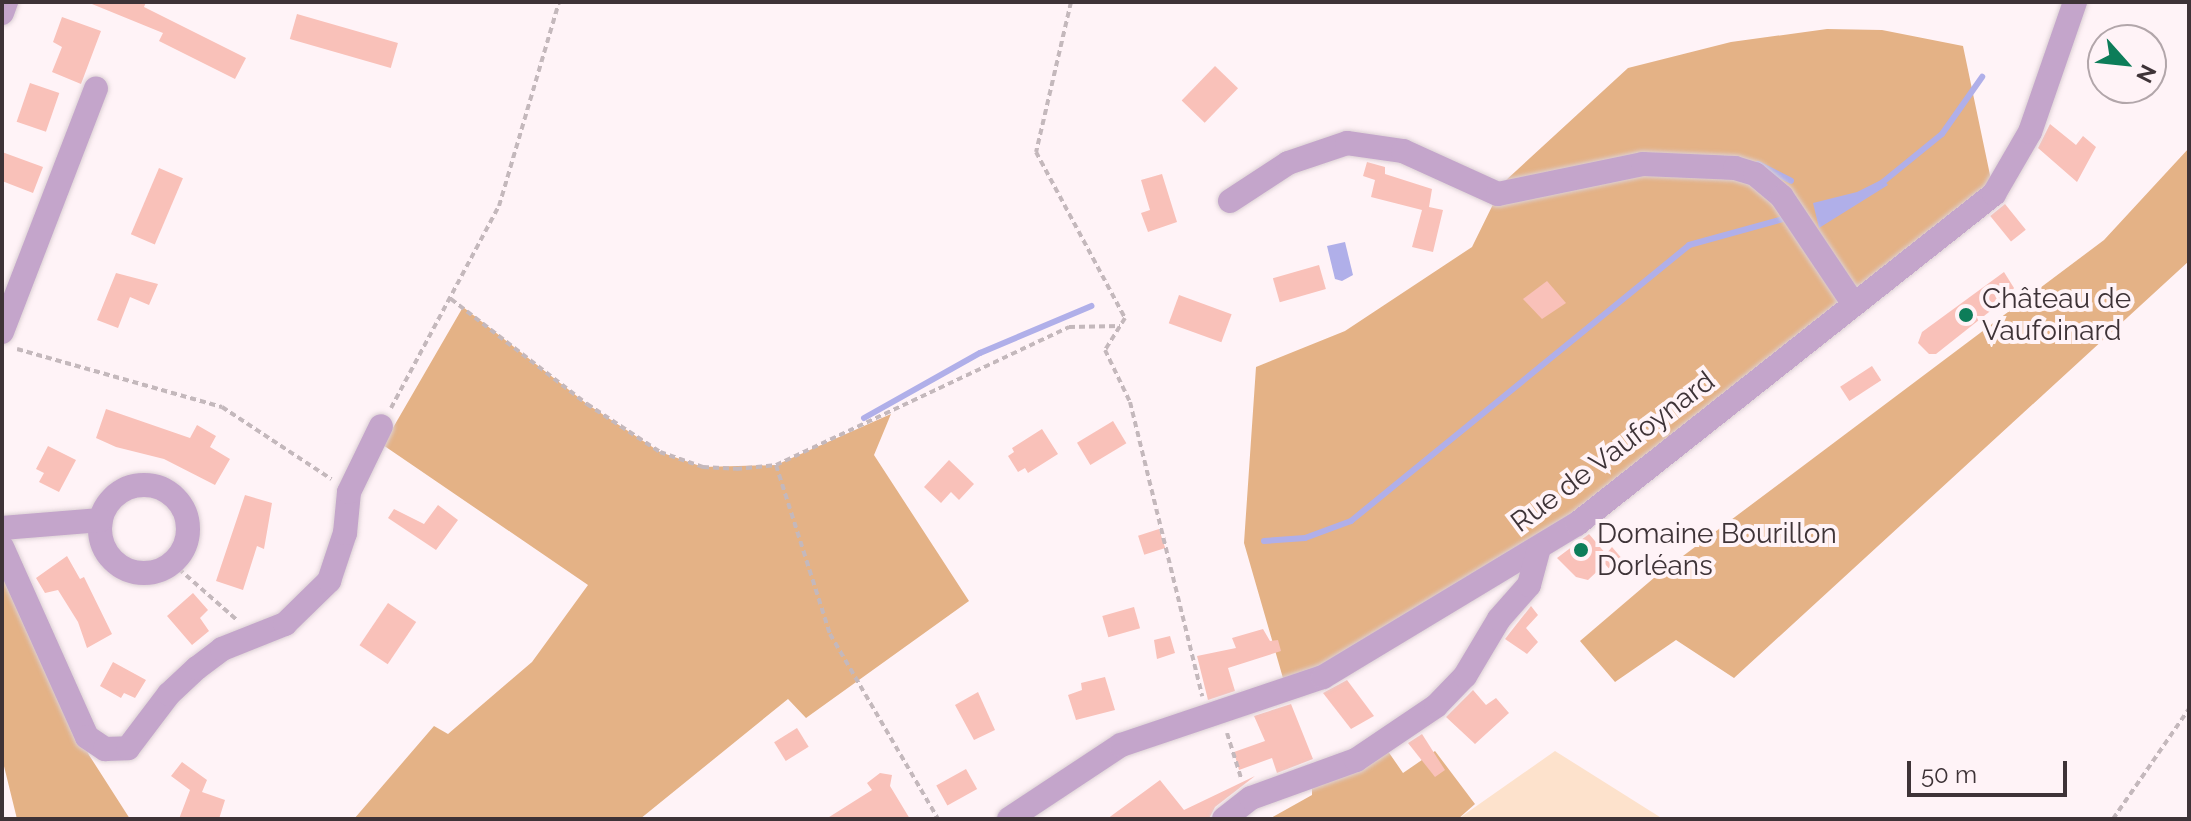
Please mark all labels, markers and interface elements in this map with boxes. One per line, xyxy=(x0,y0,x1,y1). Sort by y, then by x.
north arrow xyxy=(2087,24,2167,104)
text: N xyxy=(2131,61,2162,87)
place label: Château de Vaufoinard xyxy=(1982,282,2131,348)
marker: Château de Vaufoinard xyxy=(1957,306,1975,324)
street label: Rue de Vaufoynard xyxy=(1504,364,1722,540)
place label: Domaine Bourillon Dorléans xyxy=(1597,517,1837,583)
marker: Domaine Bourillon Dorléans xyxy=(1572,541,1590,559)
scale bar xyxy=(1911,745,2071,795)
text: 50 m xyxy=(1921,760,1977,789)

